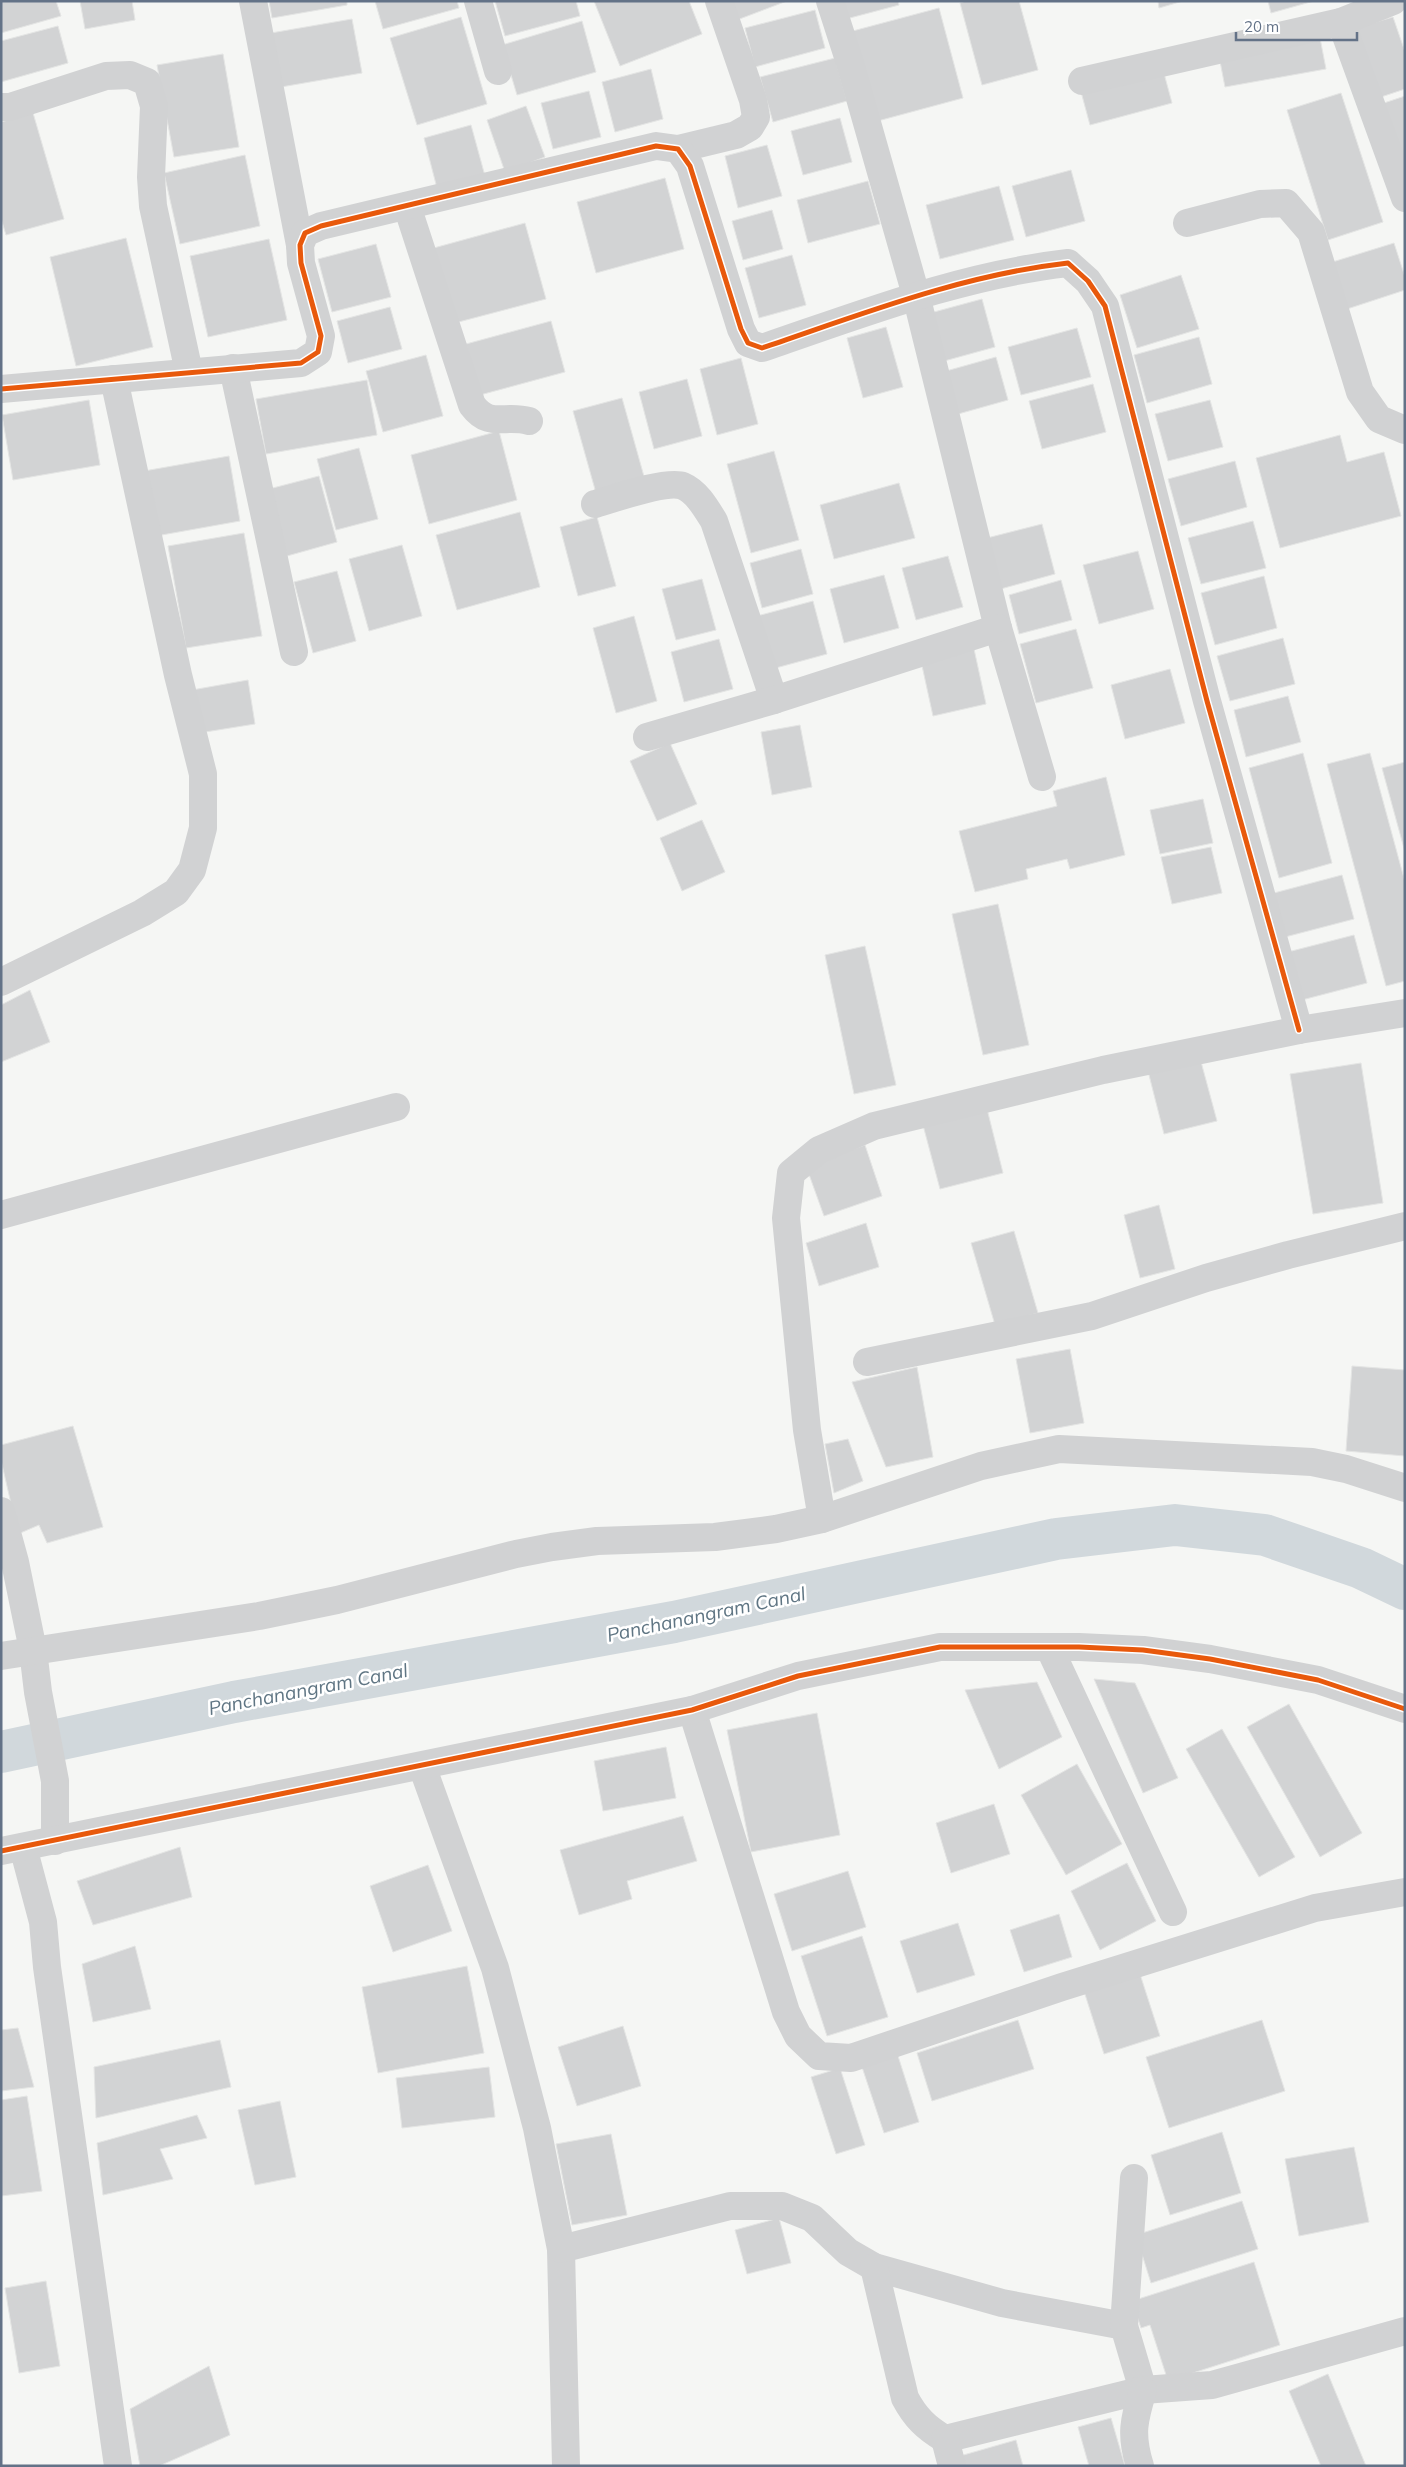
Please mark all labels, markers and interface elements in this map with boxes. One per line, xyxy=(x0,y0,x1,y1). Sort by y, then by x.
scale bar xyxy=(1236,10,1357,42)
text: 20 m xyxy=(1244,17,1279,36)
water label: Panchanangram Canal xyxy=(604,1581,808,1647)
water label: Panchanangram Canal xyxy=(206,1658,410,1720)

